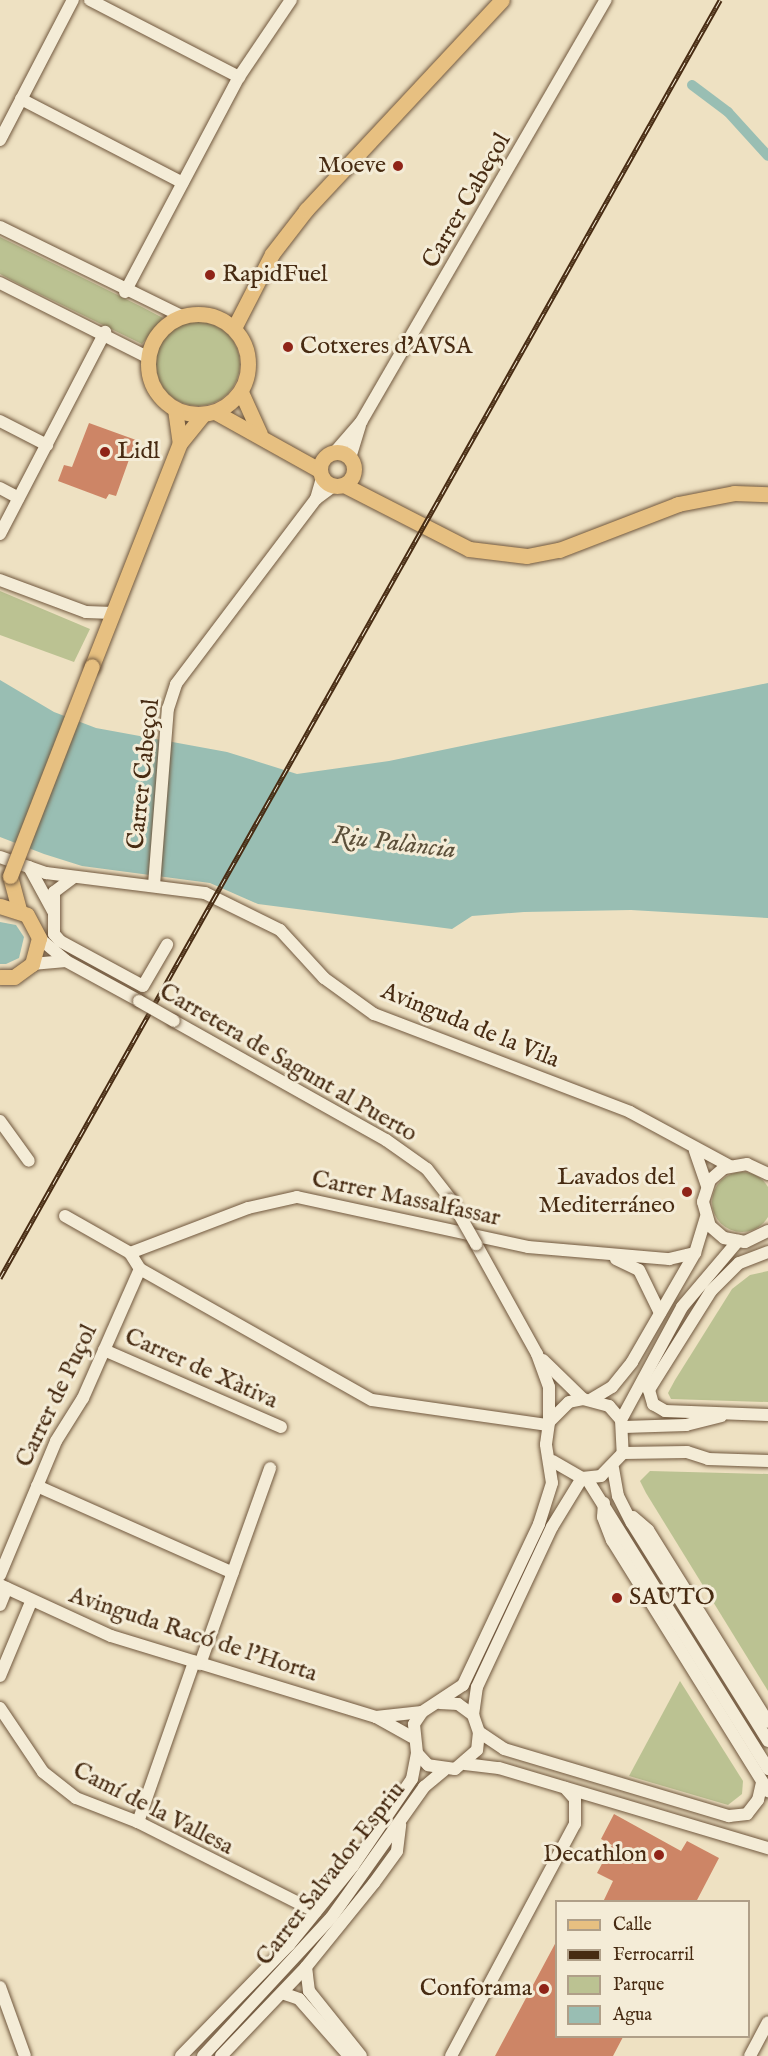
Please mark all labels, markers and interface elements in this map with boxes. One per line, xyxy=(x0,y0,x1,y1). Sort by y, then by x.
street label: Carrer Cabeçol xyxy=(417,128,517,274)
place label: Moeve xyxy=(318,152,386,180)
marker: Moeve xyxy=(391,159,405,173)
place label: RapidFuel xyxy=(222,261,328,289)
marker: RapidFuel xyxy=(203,268,217,282)
place label: Cotxeres d'AVSA xyxy=(300,333,472,361)
marker: Cotxeres d'AVSA xyxy=(281,340,295,354)
place label: Lidl xyxy=(117,438,160,466)
marker: Lidl xyxy=(98,445,112,459)
street label: Carrer Cabeçol xyxy=(122,697,166,851)
water label: Riu Palància xyxy=(330,820,458,866)
street label: Carretera de Sagunt al Puerto xyxy=(154,977,422,1149)
street label: Avinguda de la Vila xyxy=(377,977,563,1075)
place label: Lavados del Mediterráneo xyxy=(538,1164,675,1220)
street label: Carrer Massalfassar xyxy=(309,1165,503,1233)
marker: Lavados del Mediterráneo xyxy=(680,1185,694,1199)
street label: Carrer de Puçol xyxy=(10,1320,104,1472)
street label: Carrer de Xàtiva xyxy=(120,1322,282,1416)
street label: Avinguda Racó de l'Horta xyxy=(65,1581,321,1689)
place label: SAUTO xyxy=(629,1584,715,1612)
marker: SAUTO xyxy=(610,1591,624,1605)
street label: Camí de la Vallesa xyxy=(68,1756,238,1862)
street label: Carrer Salvador Espriu xyxy=(250,1776,412,1972)
place label: Decathlon xyxy=(543,1841,647,1869)
marker: Decathlon xyxy=(652,1848,666,1862)
legend xyxy=(555,1900,750,2038)
text: Calle xyxy=(613,1914,652,1937)
text: Ferrocarril xyxy=(613,1944,694,1967)
text: Parque xyxy=(613,1974,664,1997)
place label: Conforama xyxy=(420,1975,532,2003)
marker: Conforama xyxy=(537,1982,551,1996)
text: Agua xyxy=(613,2004,652,2027)

